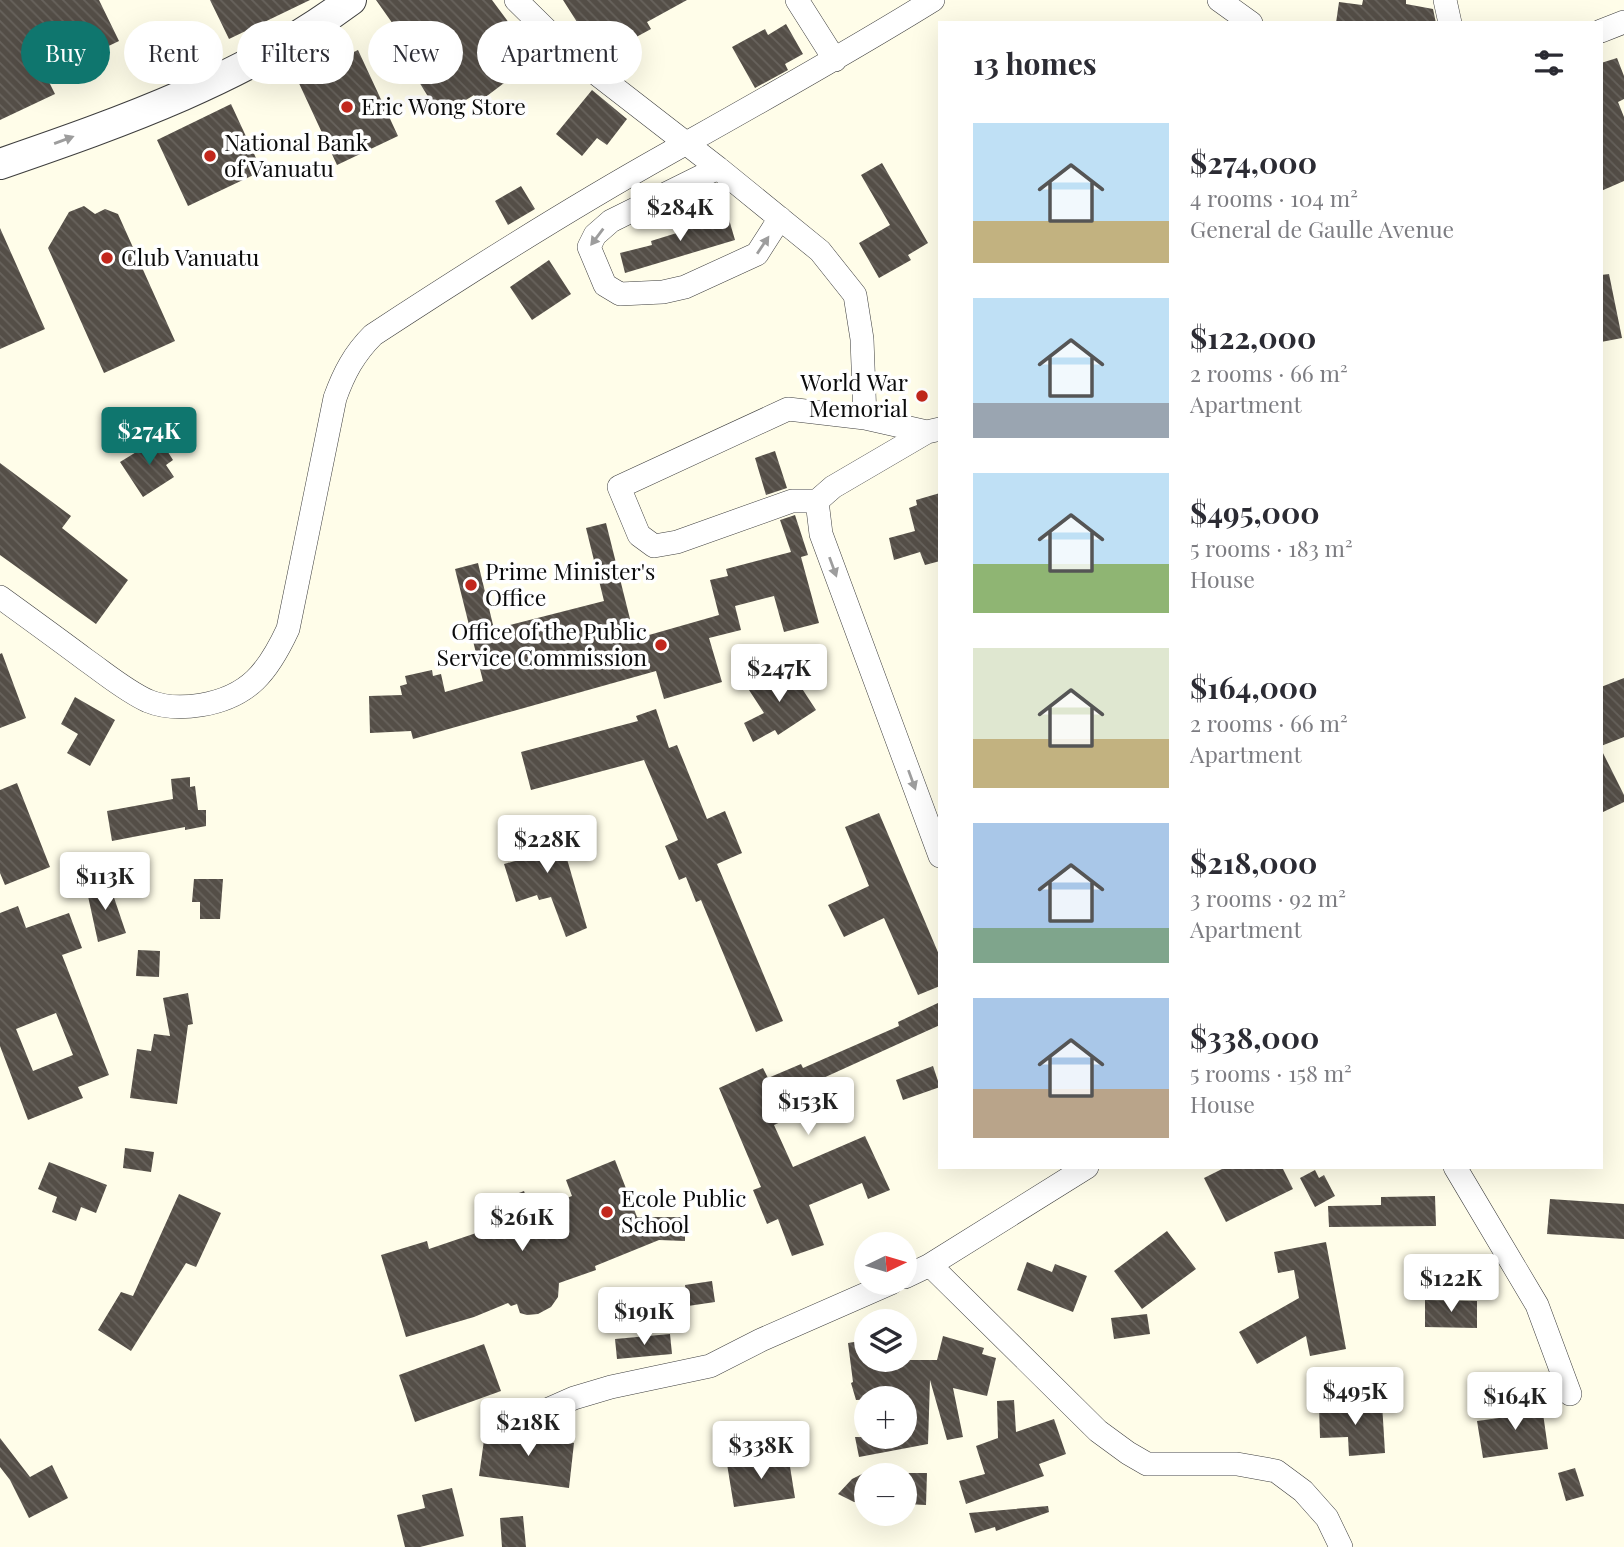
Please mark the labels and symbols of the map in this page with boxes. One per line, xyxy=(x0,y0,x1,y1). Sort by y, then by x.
place label: Eric Wong Store xyxy=(361,90,526,121)
marker: Eric Wong Store xyxy=(339,99,355,115)
place label: National Bank of Vanuatu xyxy=(224,126,369,183)
one-way arrow xyxy=(54,134,75,145)
marker: National Bank of Vanuatu xyxy=(202,148,218,164)
pin: $284K xyxy=(631,184,729,243)
one-way arrow xyxy=(589,228,604,246)
one-way arrow xyxy=(756,236,770,254)
place label: Club Vanuatu xyxy=(121,241,259,272)
marker: Club Vanuatu xyxy=(99,250,115,266)
place label: World War Memorial xyxy=(799,366,908,423)
marker: World War Memorial xyxy=(914,388,930,404)
pin: $274K xyxy=(100,407,198,467)
place label: Prime Minister's Office xyxy=(485,555,655,612)
one-way arrow xyxy=(828,556,839,577)
marker: Prime Minister's Office xyxy=(463,577,479,593)
place label: Office of the Public Service Commission xyxy=(437,615,647,672)
marker: Office of the Public Service Commission xyxy=(653,637,669,653)
pin: $247K xyxy=(730,644,828,704)
one-way arrow xyxy=(906,770,917,791)
pin: $228K xyxy=(498,816,596,875)
pin: $113K xyxy=(56,852,154,912)
pin: $153K xyxy=(759,1078,857,1137)
place label: Ecole Public School xyxy=(621,1182,746,1239)
pin: $261K xyxy=(473,1194,571,1253)
marker: Ecole Public School xyxy=(599,1204,615,1220)
north arrow xyxy=(854,1232,917,1295)
pin: $122K xyxy=(1402,1254,1500,1314)
pin: $191K xyxy=(595,1288,693,1347)
pin: $495K xyxy=(1306,1368,1404,1427)
pin: $164K xyxy=(1466,1372,1564,1432)
pin: $218K xyxy=(479,1398,577,1458)
pin: $338K xyxy=(712,1422,810,1481)

